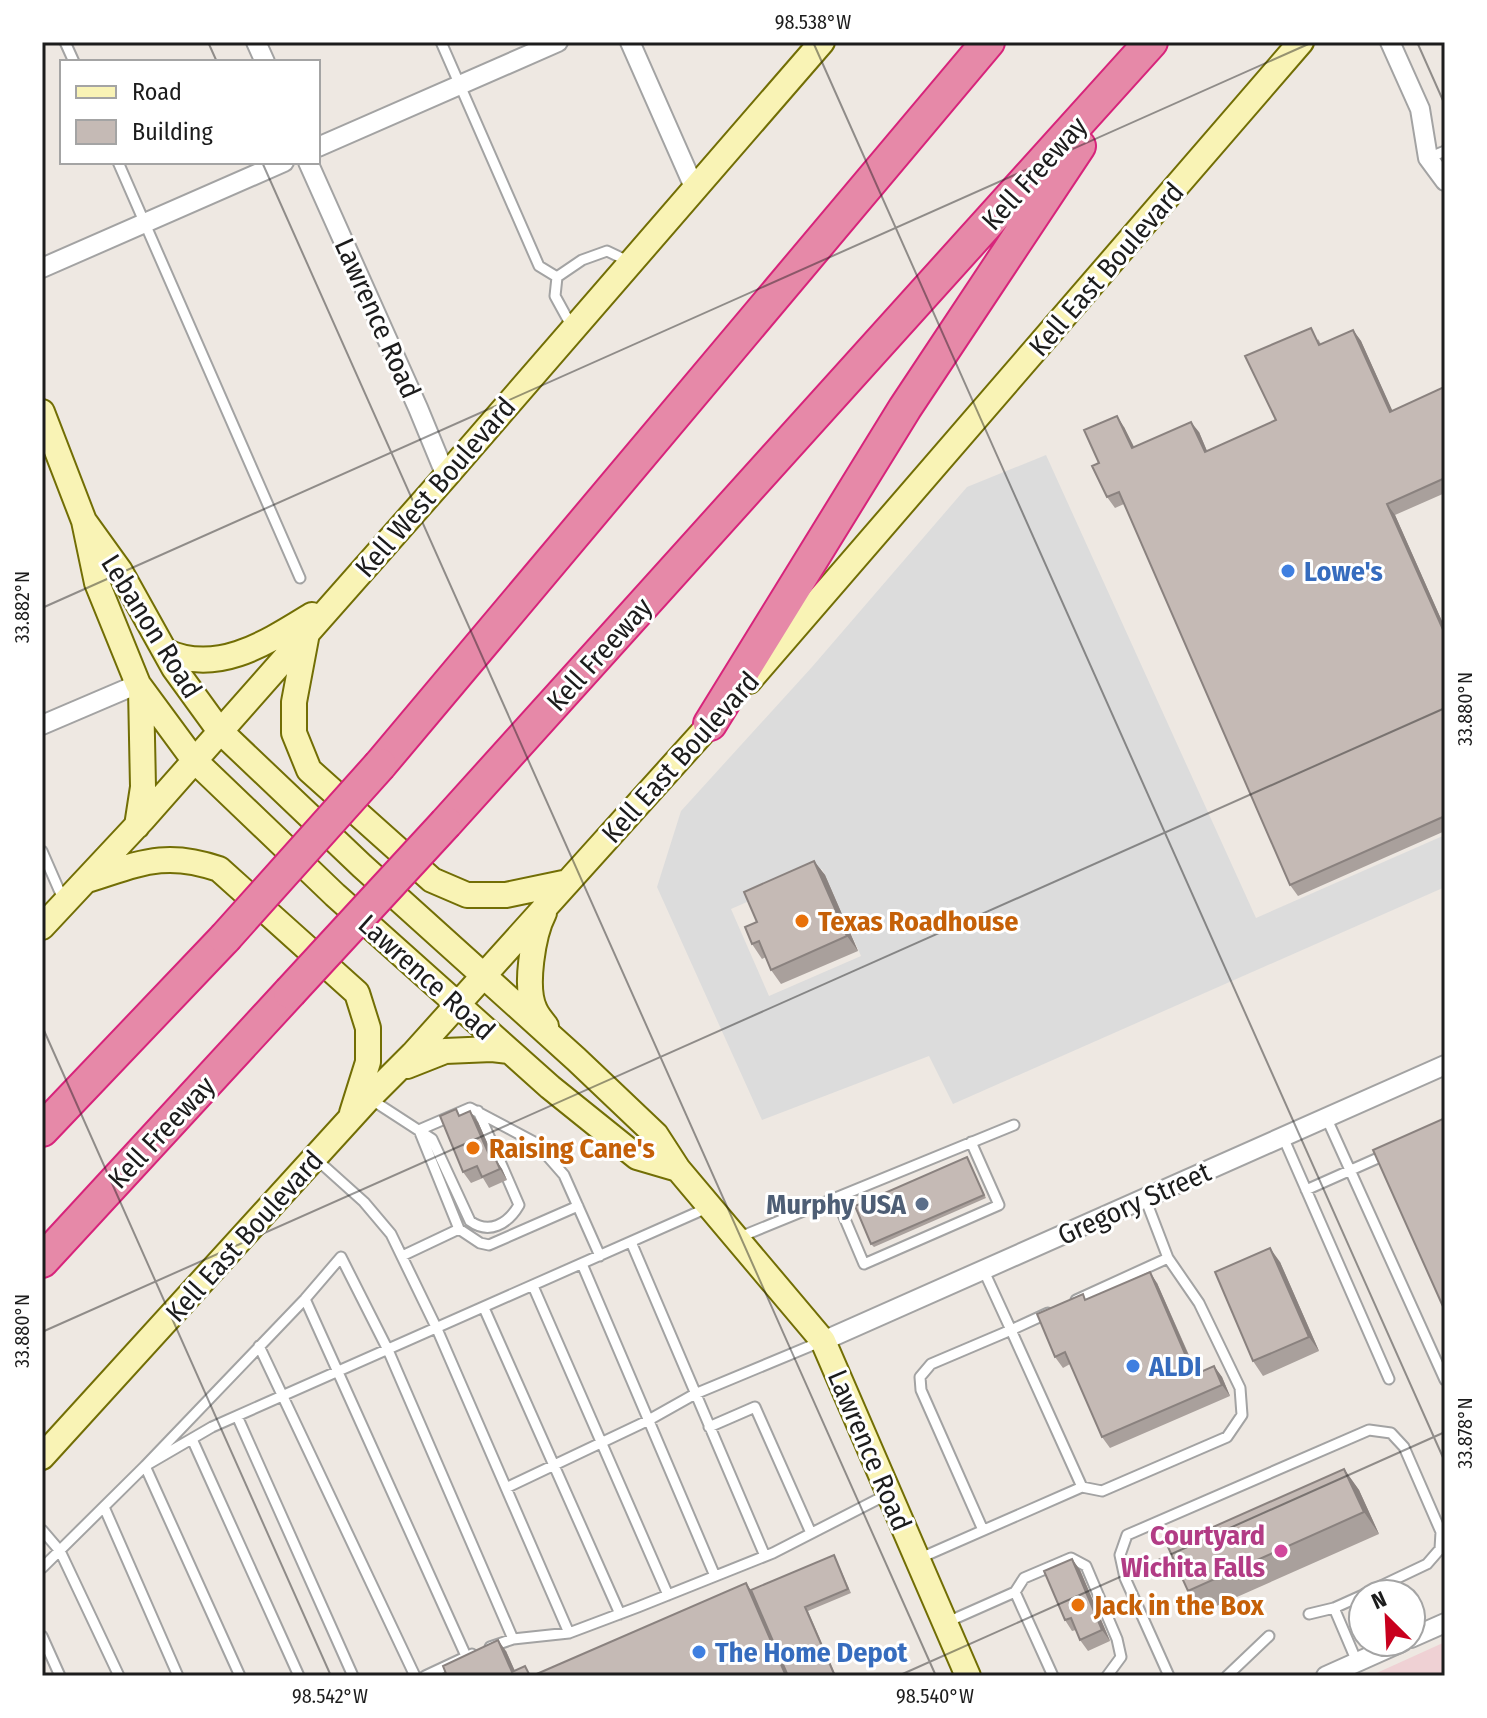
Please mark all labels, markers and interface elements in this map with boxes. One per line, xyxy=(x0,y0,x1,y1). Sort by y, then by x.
text: 98.538°W xyxy=(775,10,851,34)
legend xyxy=(60,60,320,164)
text: Road xyxy=(132,78,182,106)
street label: Kell Freeway xyxy=(975,109,1094,237)
text: Building xyxy=(132,118,214,146)
street label: Kell East Boulevard xyxy=(1022,176,1191,363)
street label: Lawrence Road xyxy=(328,233,428,403)
street label: Kell West Boulevard xyxy=(348,391,522,584)
street label: Lebanon Road xyxy=(94,548,209,704)
place label: Lowe's xyxy=(1304,555,1383,588)
marker: Lowe's xyxy=(1279,562,1297,580)
text: 33.882°N xyxy=(10,571,34,643)
street label: Kell Freeway xyxy=(540,590,659,718)
street label: Kell East Boulevard xyxy=(595,665,766,850)
text: 33.880°N xyxy=(1453,672,1477,746)
place label: Texas Roadhouse xyxy=(818,905,1018,938)
street label: Lawrence Road xyxy=(352,908,501,1047)
marker: Texas Roadhouse xyxy=(793,912,811,930)
street label: Kell Freeway xyxy=(101,1069,222,1195)
place label: Raising Cane's xyxy=(489,1132,655,1165)
marker: Raising Cane's xyxy=(464,1139,482,1157)
street label: Kell East Boulevard xyxy=(159,1144,330,1329)
street label: Gregory Street xyxy=(1053,1155,1217,1252)
place label: Murphy USA xyxy=(766,1188,907,1221)
marker: Murphy USA xyxy=(913,1195,931,1213)
text: 33.880°N xyxy=(10,1294,34,1368)
place label: ALDI xyxy=(1148,1350,1201,1383)
marker: ALDI xyxy=(1124,1357,1142,1375)
street label: Lawrence Road xyxy=(821,1365,918,1536)
text: 33.878°N xyxy=(1453,1397,1477,1469)
place label: Courtyard Wichita Falls xyxy=(1121,1519,1265,1584)
marker: Courtyard Wichita Falls xyxy=(1272,1542,1290,1560)
north arrow xyxy=(1347,1578,1427,1658)
text: N xyxy=(1368,1585,1391,1615)
place label: Jack in the Box xyxy=(1093,1589,1265,1622)
marker: Jack in the Box xyxy=(1069,1596,1087,1614)
place label: The Home Depot xyxy=(715,1636,909,1669)
marker: The Home Depot xyxy=(690,1643,708,1661)
text: 98.542°W xyxy=(292,1684,368,1708)
text: 98.540°W xyxy=(896,1684,974,1708)

